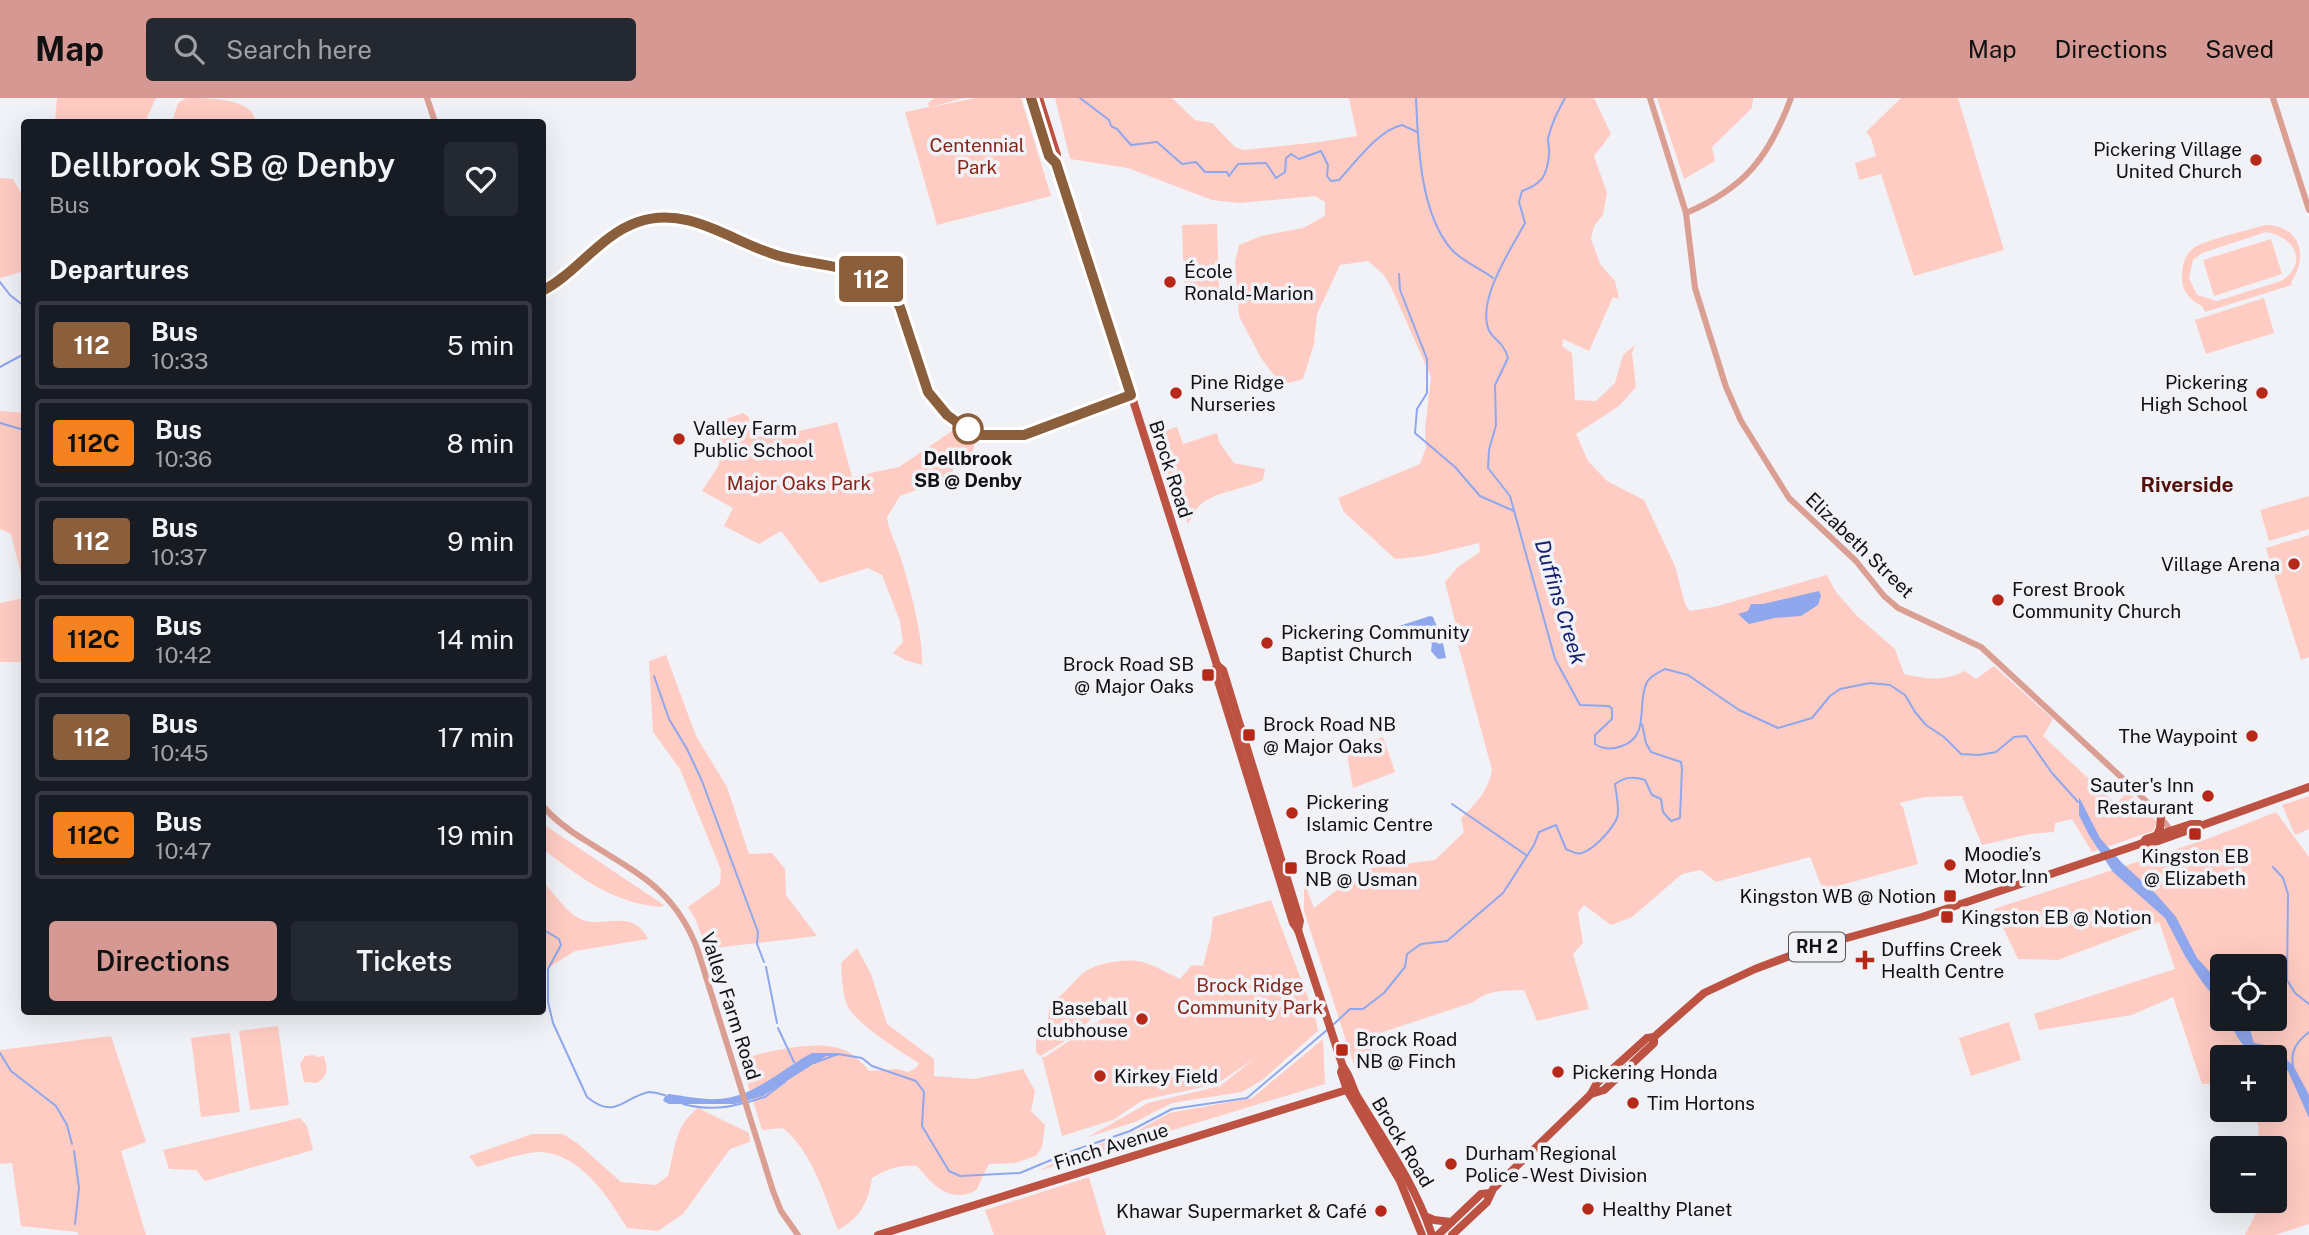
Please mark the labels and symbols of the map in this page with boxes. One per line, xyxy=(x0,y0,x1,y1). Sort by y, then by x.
park label: Centennial Park xyxy=(929,134,1025,178)
place label: Pickering Village United Church xyxy=(2093,138,2242,182)
marker: Pickering Village United Church xyxy=(2248,152,2264,168)
line badge: 112 xyxy=(831,256,911,302)
place label: École Ronald-Marion xyxy=(1184,260,1314,304)
marker: École Ronald-Marion xyxy=(1162,274,1178,290)
place label: Pine Ridge Nurseries xyxy=(1190,371,1284,415)
place label: Pickering High School xyxy=(2140,371,2248,415)
marker: Pine Ridge Nurseries xyxy=(1168,385,1184,401)
marker: Pickering High School xyxy=(2254,385,2270,401)
marker: Dellbrook SB @ Denby xyxy=(953,414,983,444)
place label: Valley Farm Public School xyxy=(693,417,814,461)
street label: Brock Road xyxy=(1145,417,1197,521)
marker: Valley Farm Public School xyxy=(671,431,687,447)
place label: Dellbrook SB @ Denby xyxy=(914,447,1022,491)
park label: Major Oaks Park xyxy=(727,472,872,494)
district label: Riverside xyxy=(2140,472,2234,497)
street label: Elizabeth Street xyxy=(1801,488,1919,602)
water label: Duffins Creek xyxy=(1530,536,1592,668)
place label: Village Arena xyxy=(2161,553,2280,575)
marker: Village Arena xyxy=(2286,556,2302,572)
place label: Forest Brook Community Church xyxy=(2012,578,2181,622)
marker: Forest Brook Community Church xyxy=(1990,592,2006,608)
place label: Pickering Community Baptist Church xyxy=(1281,621,1470,665)
marker: Pickering Community Baptist Church xyxy=(1259,635,1275,651)
place label: Brock Road SB @ Major Oaks xyxy=(1063,653,1194,697)
marker: Brock Road SB @ Major Oaks xyxy=(1200,667,1216,683)
place label: Brock Road NB @ Major Oaks xyxy=(1263,713,1396,757)
place label: The Waypoint xyxy=(2118,725,2238,747)
marker: Brock Road NB @ Major Oaks xyxy=(1241,727,1257,743)
marker: The Waypoint xyxy=(2244,728,2260,744)
place label: Sauter's Inn Restaurant xyxy=(2090,774,2194,818)
marker: Sauter's Inn Restaurant xyxy=(2200,788,2216,804)
place label: Pickering Islamic Centre xyxy=(1306,791,1433,835)
marker: Pickering Islamic Centre xyxy=(1284,805,1300,821)
marker: Kingston EB @ Elizabeth xyxy=(2187,826,2203,842)
place label: Moodie’s Motor Inn xyxy=(1964,843,2048,887)
place label: Kingston EB @ Elizabeth xyxy=(2141,845,2249,889)
place label: Brock Road NB @ Usman xyxy=(1305,846,1418,890)
marker: Moodie’s Motor Inn xyxy=(1942,857,1958,873)
marker: Brock Road NB @ Usman xyxy=(1283,860,1299,876)
place label: Kingston WB @ Notion xyxy=(1740,885,1936,907)
marker: Kingston WB @ Notion xyxy=(1942,888,1958,904)
place label: Kingston EB @ Notion xyxy=(1961,906,2152,928)
marker: Kingston EB @ Notion xyxy=(1939,909,1955,925)
street label: Valley Farm Road xyxy=(697,930,765,1082)
road number: RH 2 xyxy=(1789,932,1845,962)
place label: Duffins Creek Health Centre xyxy=(1881,938,2004,982)
marker: Duffins Creek Health Centre xyxy=(1855,950,1875,970)
park label: Brock Ridge Community Park xyxy=(1177,974,1323,1018)
place label: Baseball clubhouse xyxy=(1037,997,1128,1041)
marker: Baseball clubhouse xyxy=(1134,1011,1150,1027)
place label: Brock Road NB @ Finch xyxy=(1356,1028,1457,1072)
marker: Brock Road NB @ Finch xyxy=(1334,1042,1350,1058)
place label: Pickering Honda xyxy=(1572,1061,1718,1083)
marker: Pickering Honda xyxy=(1550,1064,1566,1080)
place label: Kirkey Field xyxy=(1114,1065,1218,1087)
marker: Kirkey Field xyxy=(1092,1068,1108,1084)
place label: Tim Hortons xyxy=(1647,1092,1755,1114)
street label: Brock Road xyxy=(1367,1093,1439,1191)
marker: Tim Hortons xyxy=(1625,1095,1641,1111)
street label: Finch Avenue xyxy=(1051,1118,1171,1174)
place label: Durham Regional Police - West Division xyxy=(1465,1142,1647,1186)
marker: Durham Regional Police - West Division xyxy=(1443,1156,1459,1172)
place label: Healthy Planet xyxy=(1602,1198,1732,1220)
place label: Khawar Supermarket & Café xyxy=(1116,1200,1367,1222)
marker: Healthy Planet xyxy=(1580,1201,1596,1217)
marker: Khawar Supermarket & Café xyxy=(1373,1203,1389,1219)

